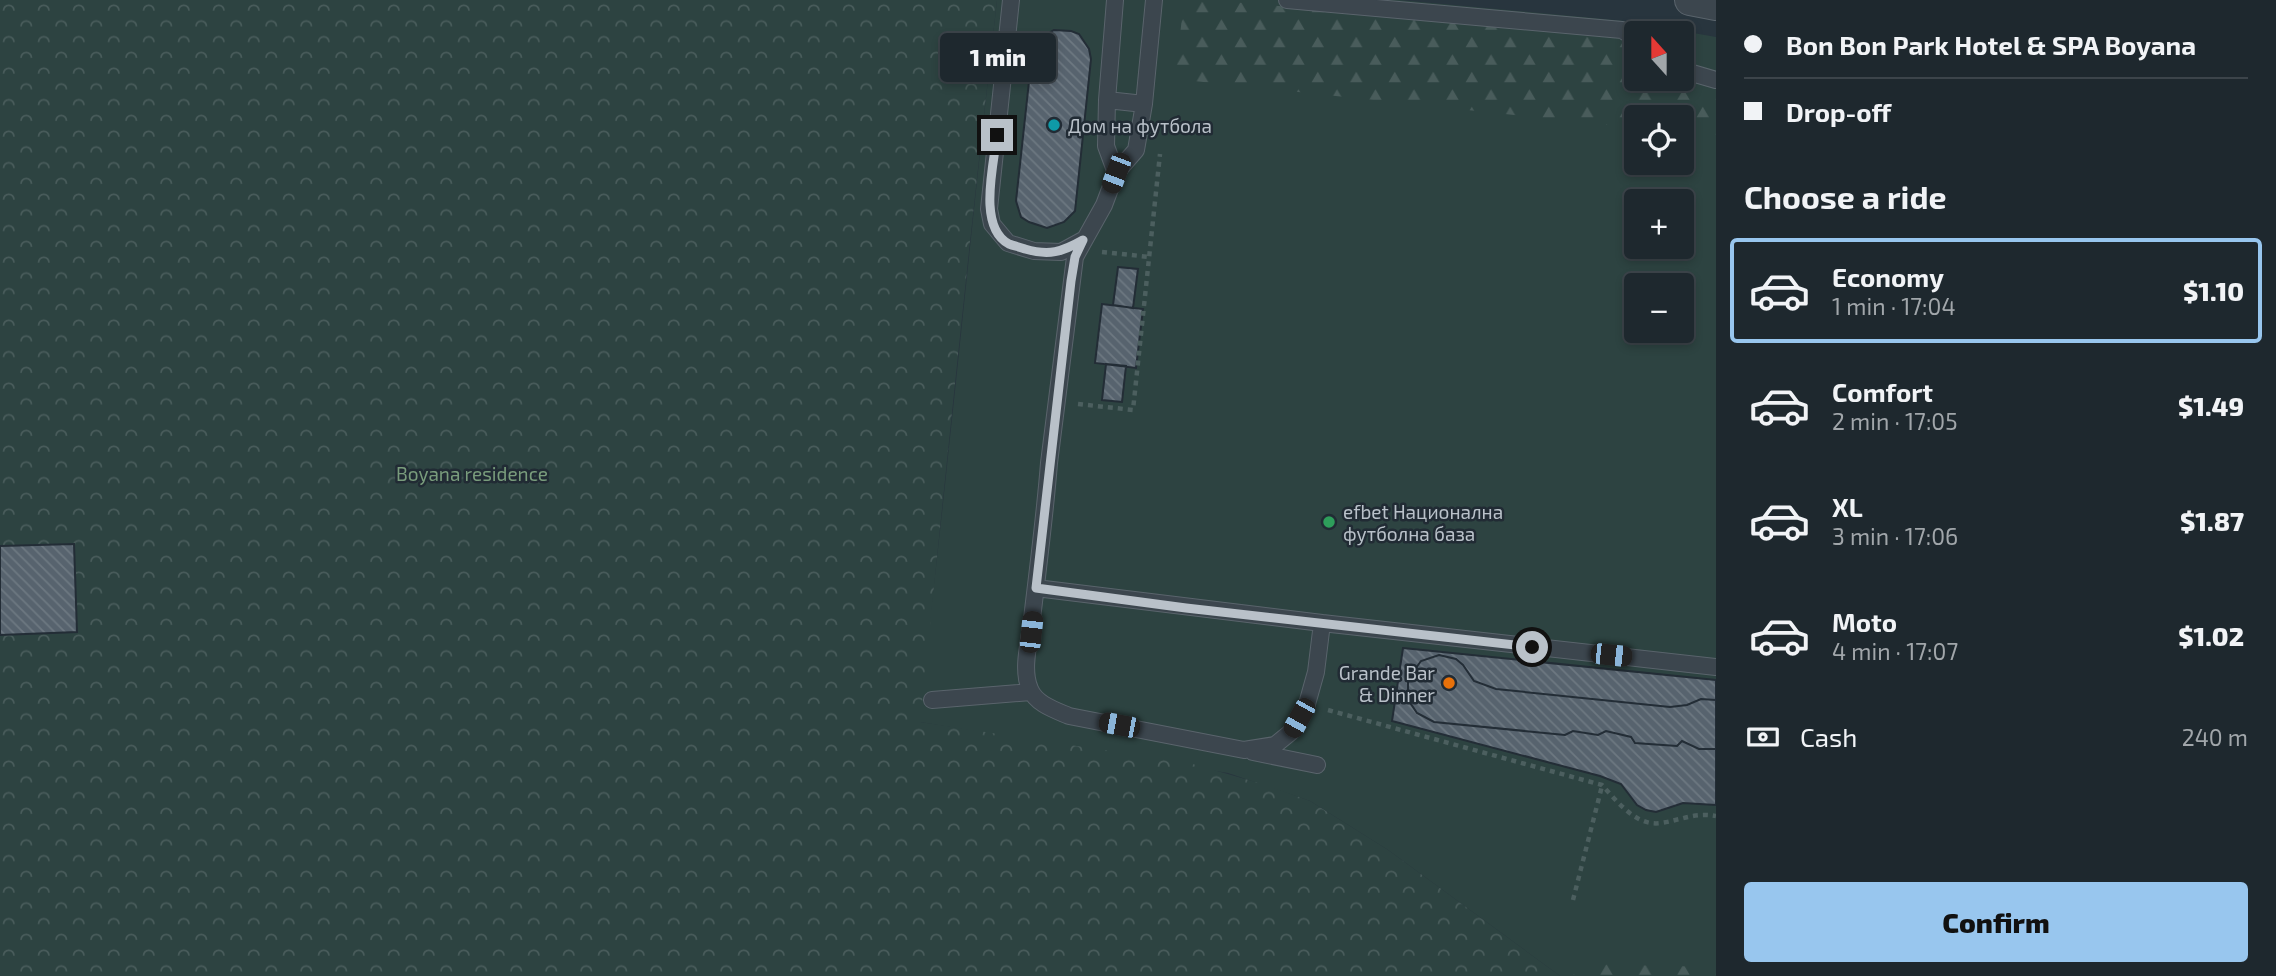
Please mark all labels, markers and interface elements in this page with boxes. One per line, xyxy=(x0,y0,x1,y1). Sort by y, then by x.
north arrow xyxy=(1624,21,1694,91)
map controls xyxy=(1624,21,1694,343)
text: Bon Bon Park Hotel & SPA Boyana xyxy=(1786,29,2196,60)
callout: 1 min xyxy=(939,33,1055,82)
text: 1 min xyxy=(970,43,1026,71)
text: Drop-off xyxy=(1786,96,1891,127)
button: locate xyxy=(1624,105,1694,175)
place label: Дом на футбола xyxy=(1068,114,1212,138)
marker: Дом на футбола xyxy=(1046,117,1062,133)
route end xyxy=(981,119,1013,151)
car xyxy=(1099,150,1134,196)
text: Choose a ride xyxy=(1744,177,1947,215)
button: + xyxy=(1624,189,1694,259)
icon: car xyxy=(1748,259,1811,322)
text: Economy xyxy=(1832,261,1944,292)
button: − xyxy=(1624,273,1694,343)
text: $1.10 xyxy=(2183,275,2244,306)
text: 1 min · 17:04 xyxy=(1832,292,1956,320)
icon: car xyxy=(1748,374,1811,437)
text: Comfort xyxy=(1832,376,1933,407)
text: $1.49 xyxy=(2178,390,2244,421)
text: 2 min · 17:05 xyxy=(1832,407,1958,435)
park label: Boyana residence xyxy=(396,462,548,485)
icon: car xyxy=(1748,489,1811,552)
text: XL xyxy=(1832,491,1863,522)
place label: efbet Национална футболна база xyxy=(1343,500,1503,546)
text: $1.87 xyxy=(2180,505,2244,536)
marker: efbet Национална футболна база xyxy=(1321,514,1337,530)
text: 3 min · 17:06 xyxy=(1832,522,1958,550)
icon: car xyxy=(1748,604,1811,667)
text: Moto xyxy=(1832,606,1897,637)
car xyxy=(1019,610,1044,654)
text: $1.02 xyxy=(2178,620,2244,651)
route start xyxy=(1516,631,1548,663)
text: 4 min · 17:07 xyxy=(1832,637,1958,665)
car xyxy=(1590,642,1633,668)
place label: Grande Bar & Dinner xyxy=(1339,661,1435,706)
marker: Grande Bar & Dinner xyxy=(1441,675,1457,691)
car xyxy=(1280,695,1319,741)
car xyxy=(1097,711,1142,739)
icon: cash xyxy=(1744,718,1782,756)
text: Cash xyxy=(1800,721,1857,752)
text: 240 m xyxy=(2182,723,2248,751)
button: Confirm xyxy=(1744,882,2248,962)

